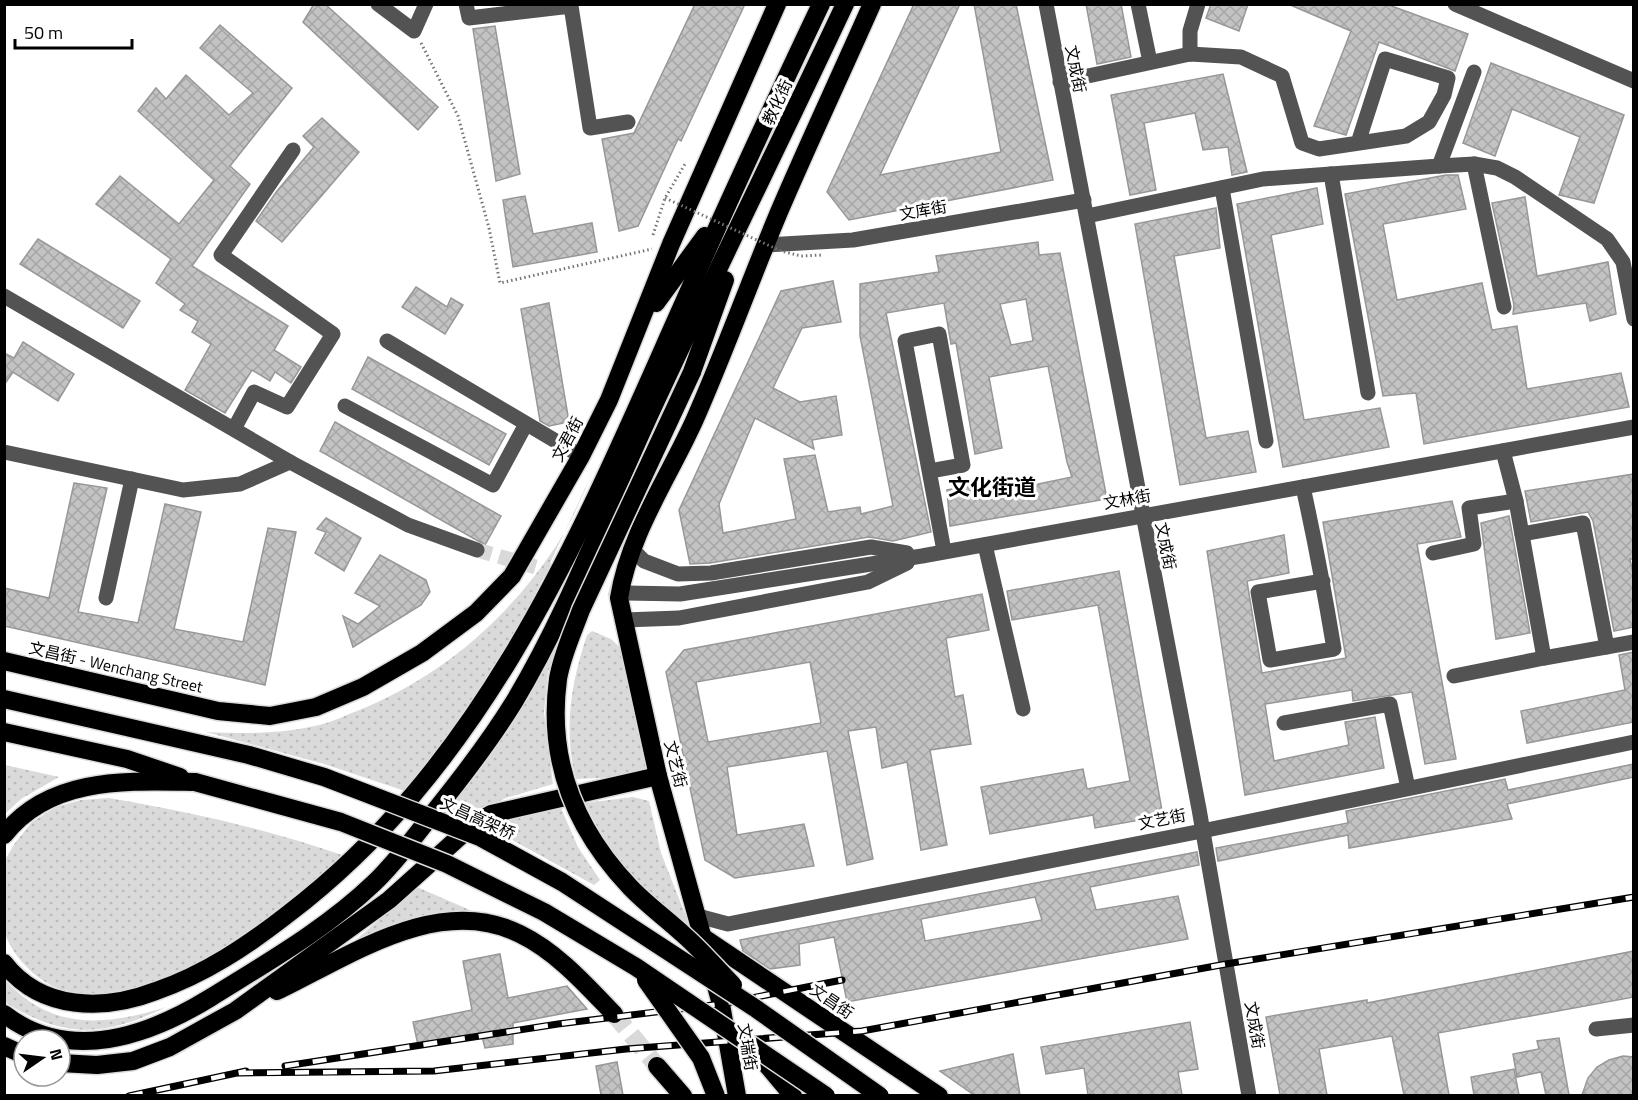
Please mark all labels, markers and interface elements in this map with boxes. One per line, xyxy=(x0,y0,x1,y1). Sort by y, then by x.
scale bar xyxy=(15,12,132,50)
text: 50 m xyxy=(24,19,63,46)
street label: 文成街 xyxy=(1060,43,1092,95)
street label: 教化街 xyxy=(756,75,798,129)
street label: 文库街 xyxy=(897,194,949,226)
street label: 文君街 xyxy=(545,412,589,466)
district label: 文化街道 xyxy=(948,470,1036,504)
street label: 文林街 xyxy=(1101,483,1153,515)
street label: 文成街 xyxy=(1150,520,1182,572)
street label: 文昌街 - Wenchang Street xyxy=(27,635,206,699)
street label: 文艺街 xyxy=(659,738,693,790)
street label: 文昌高架桥 xyxy=(437,791,519,845)
street label: 文艺街 xyxy=(1136,803,1188,835)
street label: 文昌街 xyxy=(805,978,859,1024)
street label: 文成街 xyxy=(1239,999,1271,1051)
street label: 文瑞街 xyxy=(732,1021,764,1073)
north arrow xyxy=(12,1028,72,1088)
text: N xyxy=(44,1046,70,1063)

